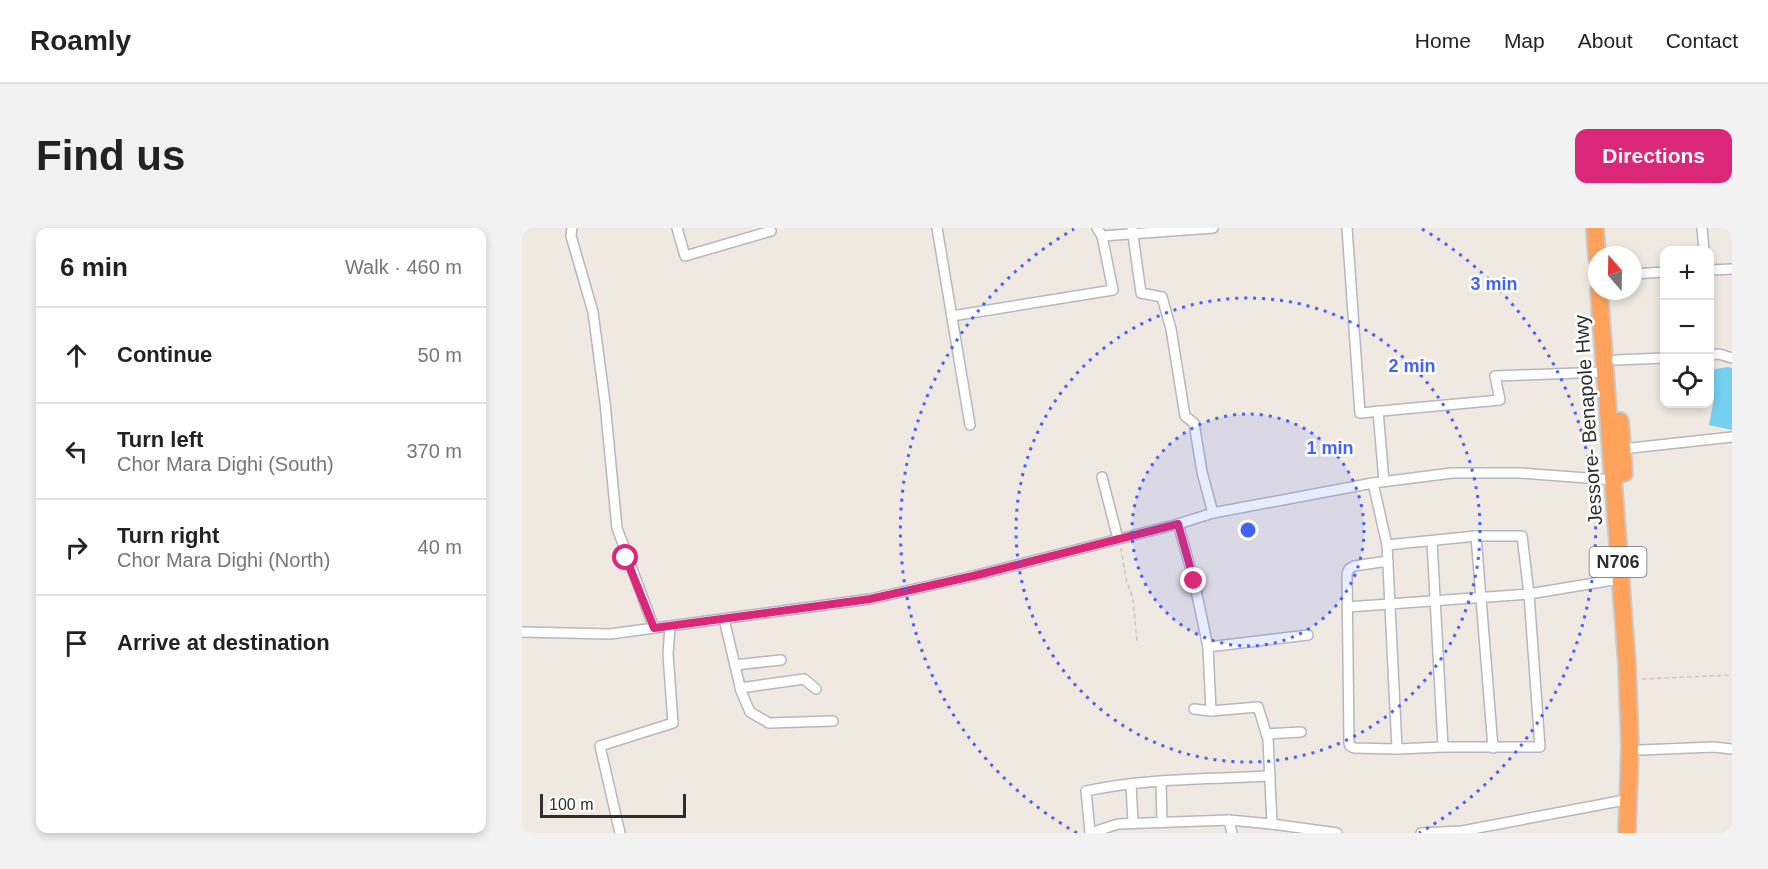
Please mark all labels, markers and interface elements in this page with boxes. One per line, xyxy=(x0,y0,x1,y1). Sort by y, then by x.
text: Roamly xyxy=(30,25,131,56)
text: Home xyxy=(1415,29,1471,52)
text: Map xyxy=(1504,29,1545,52)
text: About xyxy=(1578,29,1633,52)
text: Contact xyxy=(1666,29,1738,52)
button: Directions xyxy=(1575,129,1732,183)
text: Find us xyxy=(36,132,185,179)
north arrow xyxy=(1588,246,1642,300)
map controls xyxy=(1660,246,1714,408)
button: + xyxy=(1660,246,1714,300)
text: 6 min xyxy=(60,252,128,282)
text: Walk · 460 m xyxy=(345,256,462,278)
text: 3 min xyxy=(1470,274,1518,294)
button: − xyxy=(1660,300,1714,354)
street label: Jessore- Benapole Hwy xyxy=(1570,314,1606,526)
icon: ahead xyxy=(60,339,93,372)
text: Continue xyxy=(117,342,212,367)
text: 50 m xyxy=(418,344,462,366)
button: locate xyxy=(1660,354,1714,408)
text: 2 min xyxy=(1388,356,1436,376)
text: Turn left xyxy=(117,427,203,452)
icon: left xyxy=(60,435,93,468)
text: 1 min xyxy=(1306,438,1354,458)
text: 370 m xyxy=(406,440,462,462)
text: Chor Mara Dighi (South) xyxy=(117,453,334,475)
centre of rings xyxy=(1238,520,1258,540)
text: Turn right xyxy=(117,523,219,548)
icon: right xyxy=(60,531,93,564)
text: 40 m xyxy=(418,536,462,558)
route start xyxy=(612,544,638,570)
road number: N706 xyxy=(1590,547,1646,577)
text: Chor Mara Dighi (North) xyxy=(117,549,330,571)
route end xyxy=(1180,567,1206,593)
icon: arrive xyxy=(60,627,93,660)
text: Arrive at destination xyxy=(117,630,330,655)
scale bar xyxy=(540,791,686,818)
text: 100 m xyxy=(549,796,593,813)

